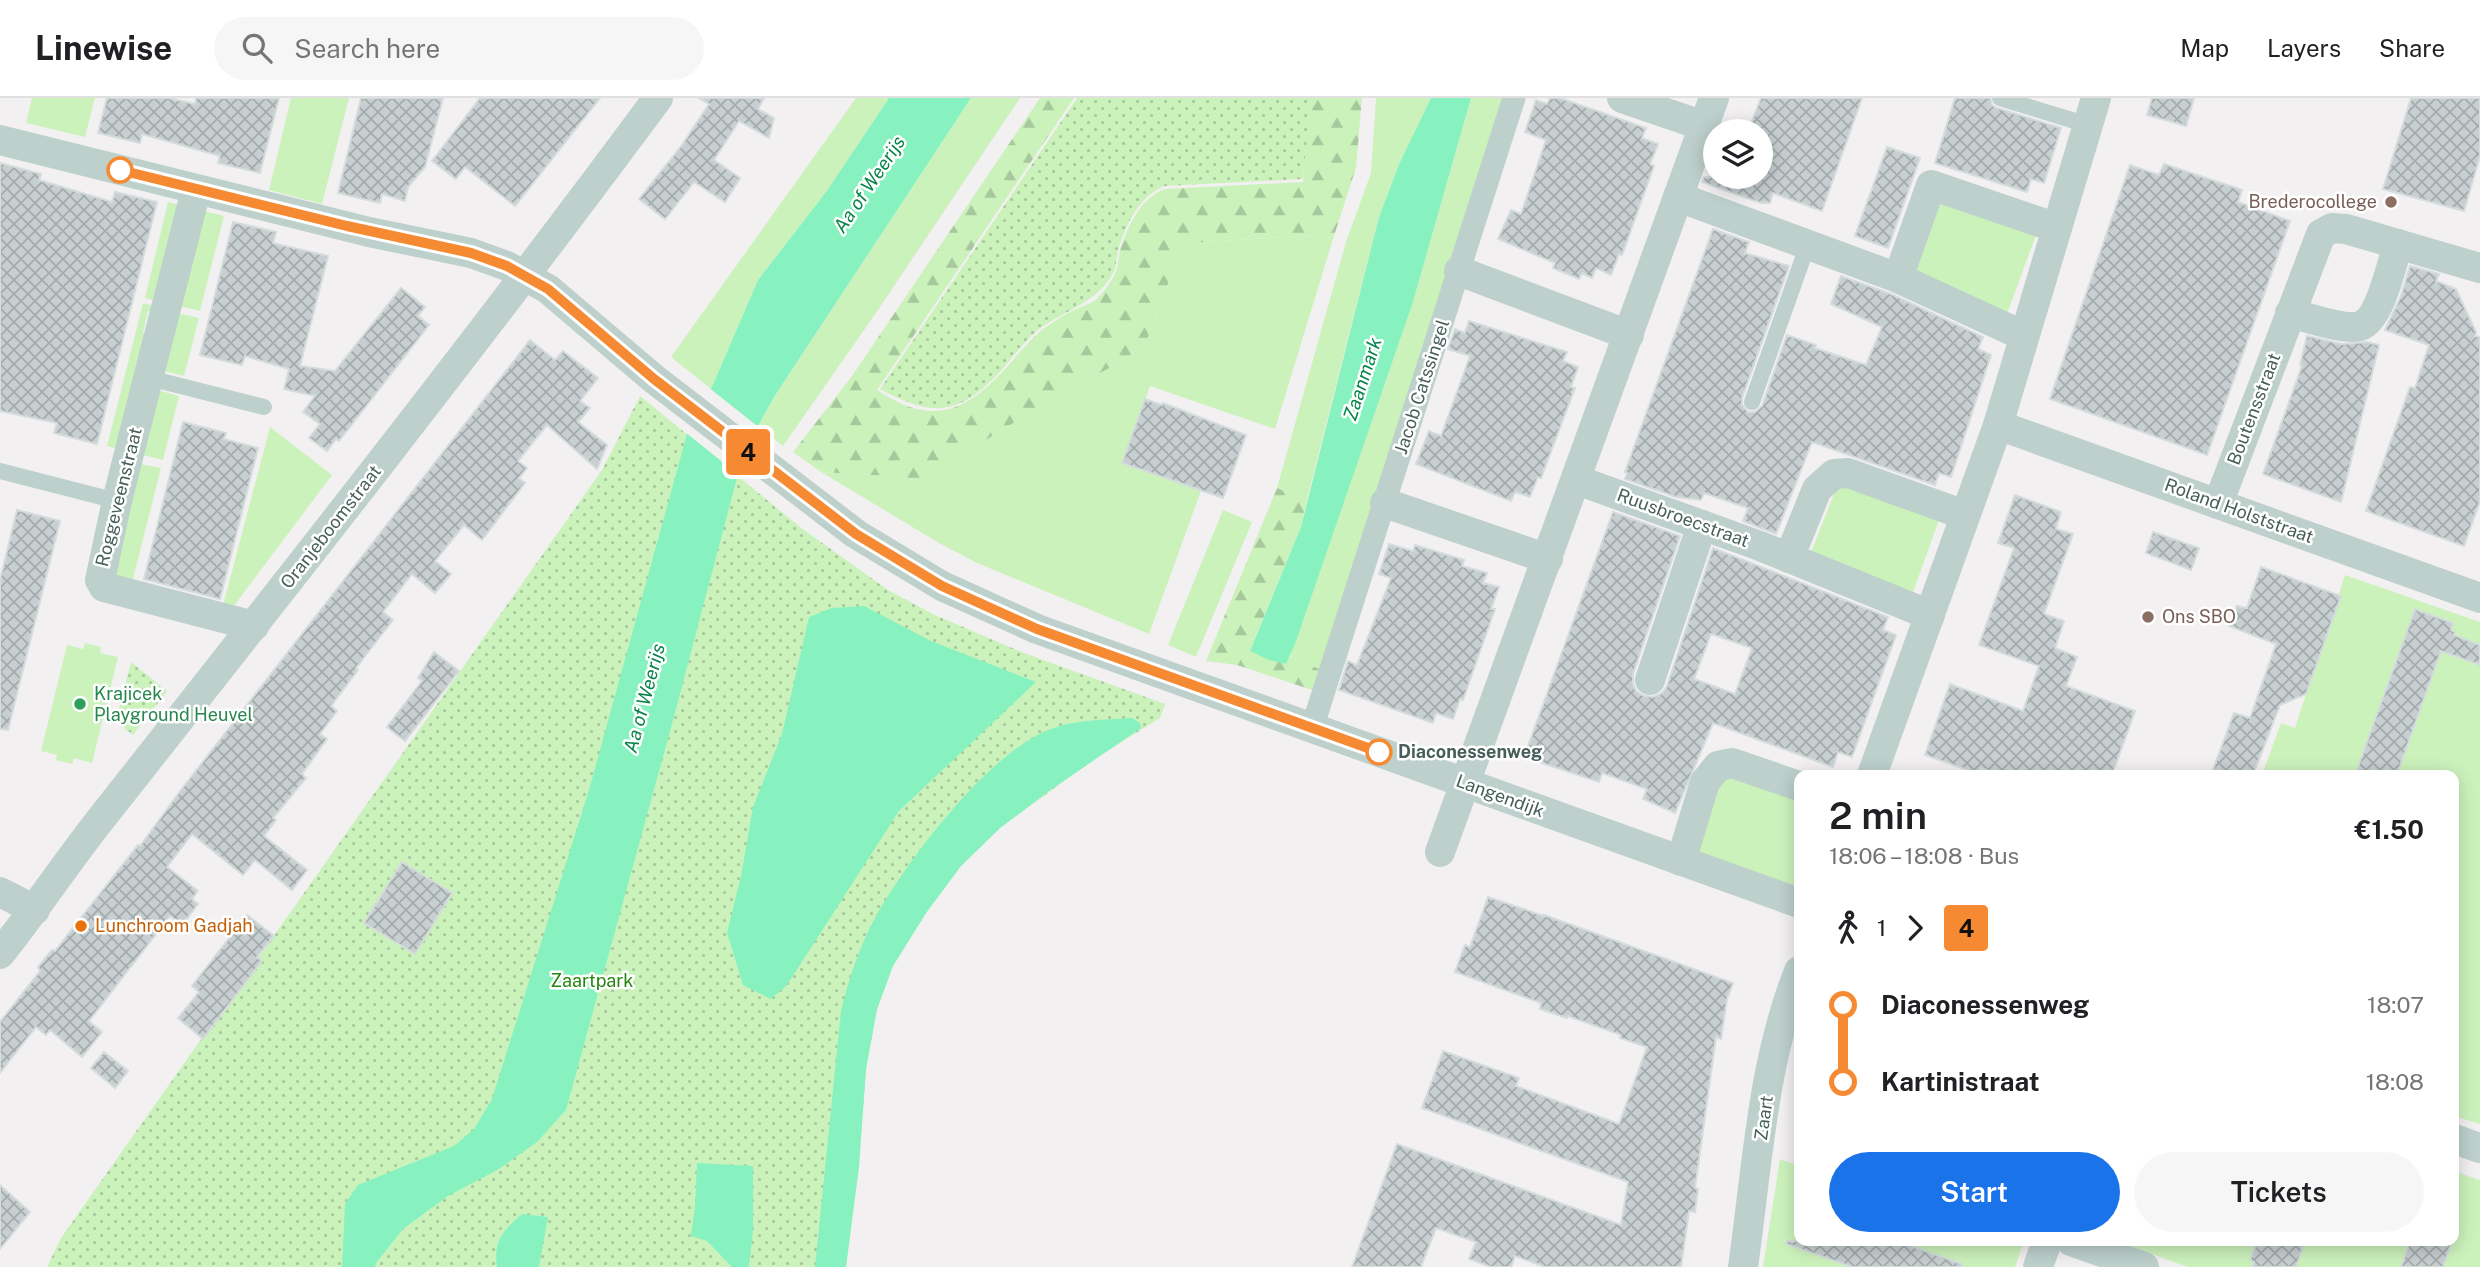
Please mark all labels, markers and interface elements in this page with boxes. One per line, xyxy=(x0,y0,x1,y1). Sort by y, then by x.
search box xyxy=(214,17,704,80)
text: Linewise xyxy=(35,29,172,67)
icon: search xyxy=(238,29,276,67)
text: Search here xyxy=(294,33,440,64)
text: Map xyxy=(2180,34,2229,62)
text: Layers xyxy=(2267,34,2341,62)
text: Share xyxy=(2379,34,2445,62)
map controls xyxy=(1703,119,1773,189)
button: layers xyxy=(1703,119,1773,189)
water label: Aa of Weerijs xyxy=(829,132,909,236)
unlabelled marker xyxy=(107,157,133,183)
place label: Brederocollege xyxy=(2249,191,2377,212)
marker: Brederocollege xyxy=(2383,194,2399,210)
street label: Jacob Catssingel xyxy=(1390,317,1453,457)
water label: Zaanmark xyxy=(1338,334,1386,423)
street label: Boutensstraat xyxy=(2223,350,2285,468)
street label: Roggeveenstraat xyxy=(91,425,146,569)
line badge: 4 xyxy=(725,429,771,475)
text: 4 xyxy=(740,438,756,466)
street label: Oranjeboomstraat xyxy=(276,461,385,593)
street label: Roland Holststraat xyxy=(2162,474,2316,547)
street label: Ruusbroecstraat xyxy=(1614,484,1752,551)
place label: Ons SBO xyxy=(2162,606,2236,627)
marker: Ons SBO xyxy=(2140,609,2156,625)
water label: Aa of Weerijs xyxy=(619,641,669,755)
place label: Krajicek Playground Heuvel xyxy=(94,683,253,725)
marker: Krajicek Playground Heuvel xyxy=(72,696,88,712)
marker: Diaconessenweg xyxy=(1366,739,1392,765)
place label: Diaconessenweg xyxy=(1398,741,1542,762)
street label: Langendijk xyxy=(1453,770,1547,821)
text: 2 min xyxy=(1829,793,1927,838)
text: €1.50 xyxy=(2355,814,2424,845)
text: 18:06 – 18:08 · Bus xyxy=(1829,842,2019,869)
icon: walk xyxy=(1829,909,1867,947)
icon: forward xyxy=(1896,909,1934,947)
text: 1 xyxy=(1877,914,1886,941)
text: 4 xyxy=(1958,914,1974,942)
place label: Lunchroom Gadjah xyxy=(95,915,253,936)
marker: Lunchroom Gadjah xyxy=(73,918,89,934)
park label: Zaartpark xyxy=(551,970,633,991)
text: Diaconessenweg xyxy=(1881,989,2089,1020)
text: 18:07 xyxy=(2367,991,2424,1018)
text: Kartinistraat xyxy=(1881,1066,2039,1097)
text: 18:08 xyxy=(2366,1068,2424,1095)
street label: Zaart xyxy=(1750,1094,1777,1142)
button: Start xyxy=(1829,1152,2120,1232)
button: Tickets xyxy=(2134,1152,2424,1232)

